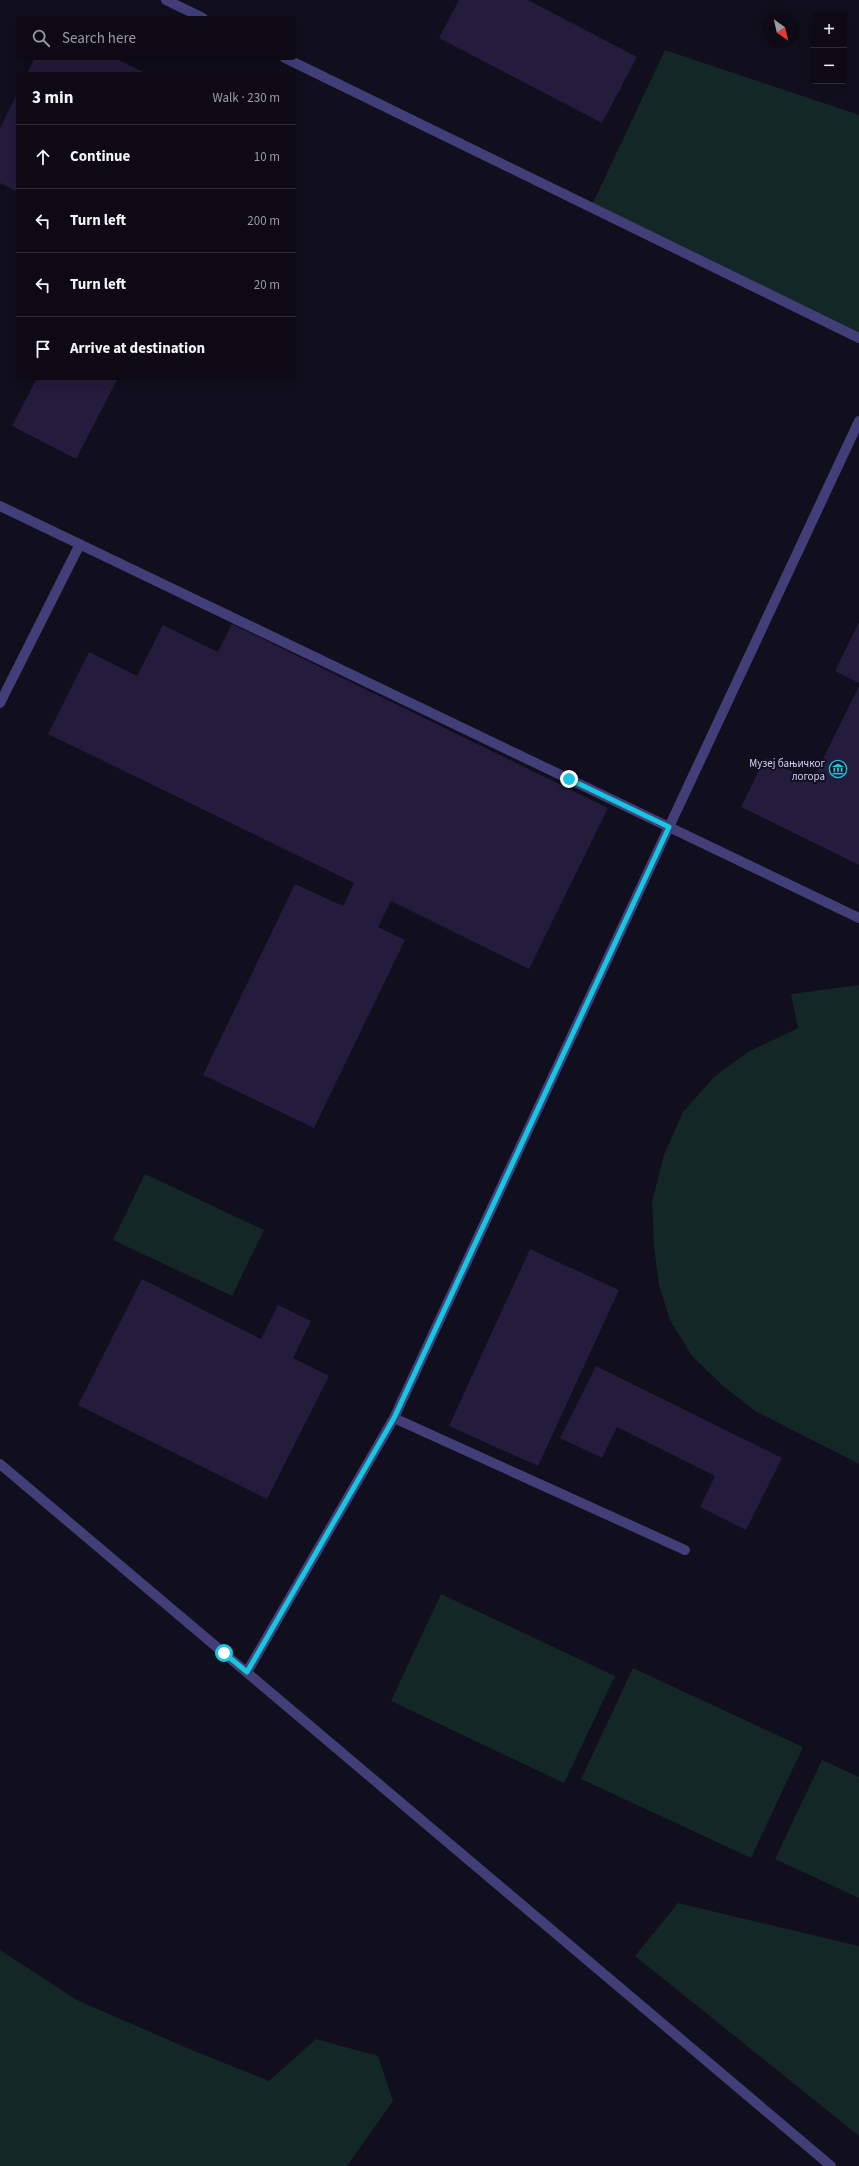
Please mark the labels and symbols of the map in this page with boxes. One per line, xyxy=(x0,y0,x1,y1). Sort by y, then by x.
north arrow xyxy=(763,12,799,48)
place label: Музеј бањичког логора xyxy=(749,756,825,784)
museum icon: Музеј бањичког логора xyxy=(828,759,848,779)
route end xyxy=(560,770,578,788)
route start xyxy=(215,1644,233,1662)

